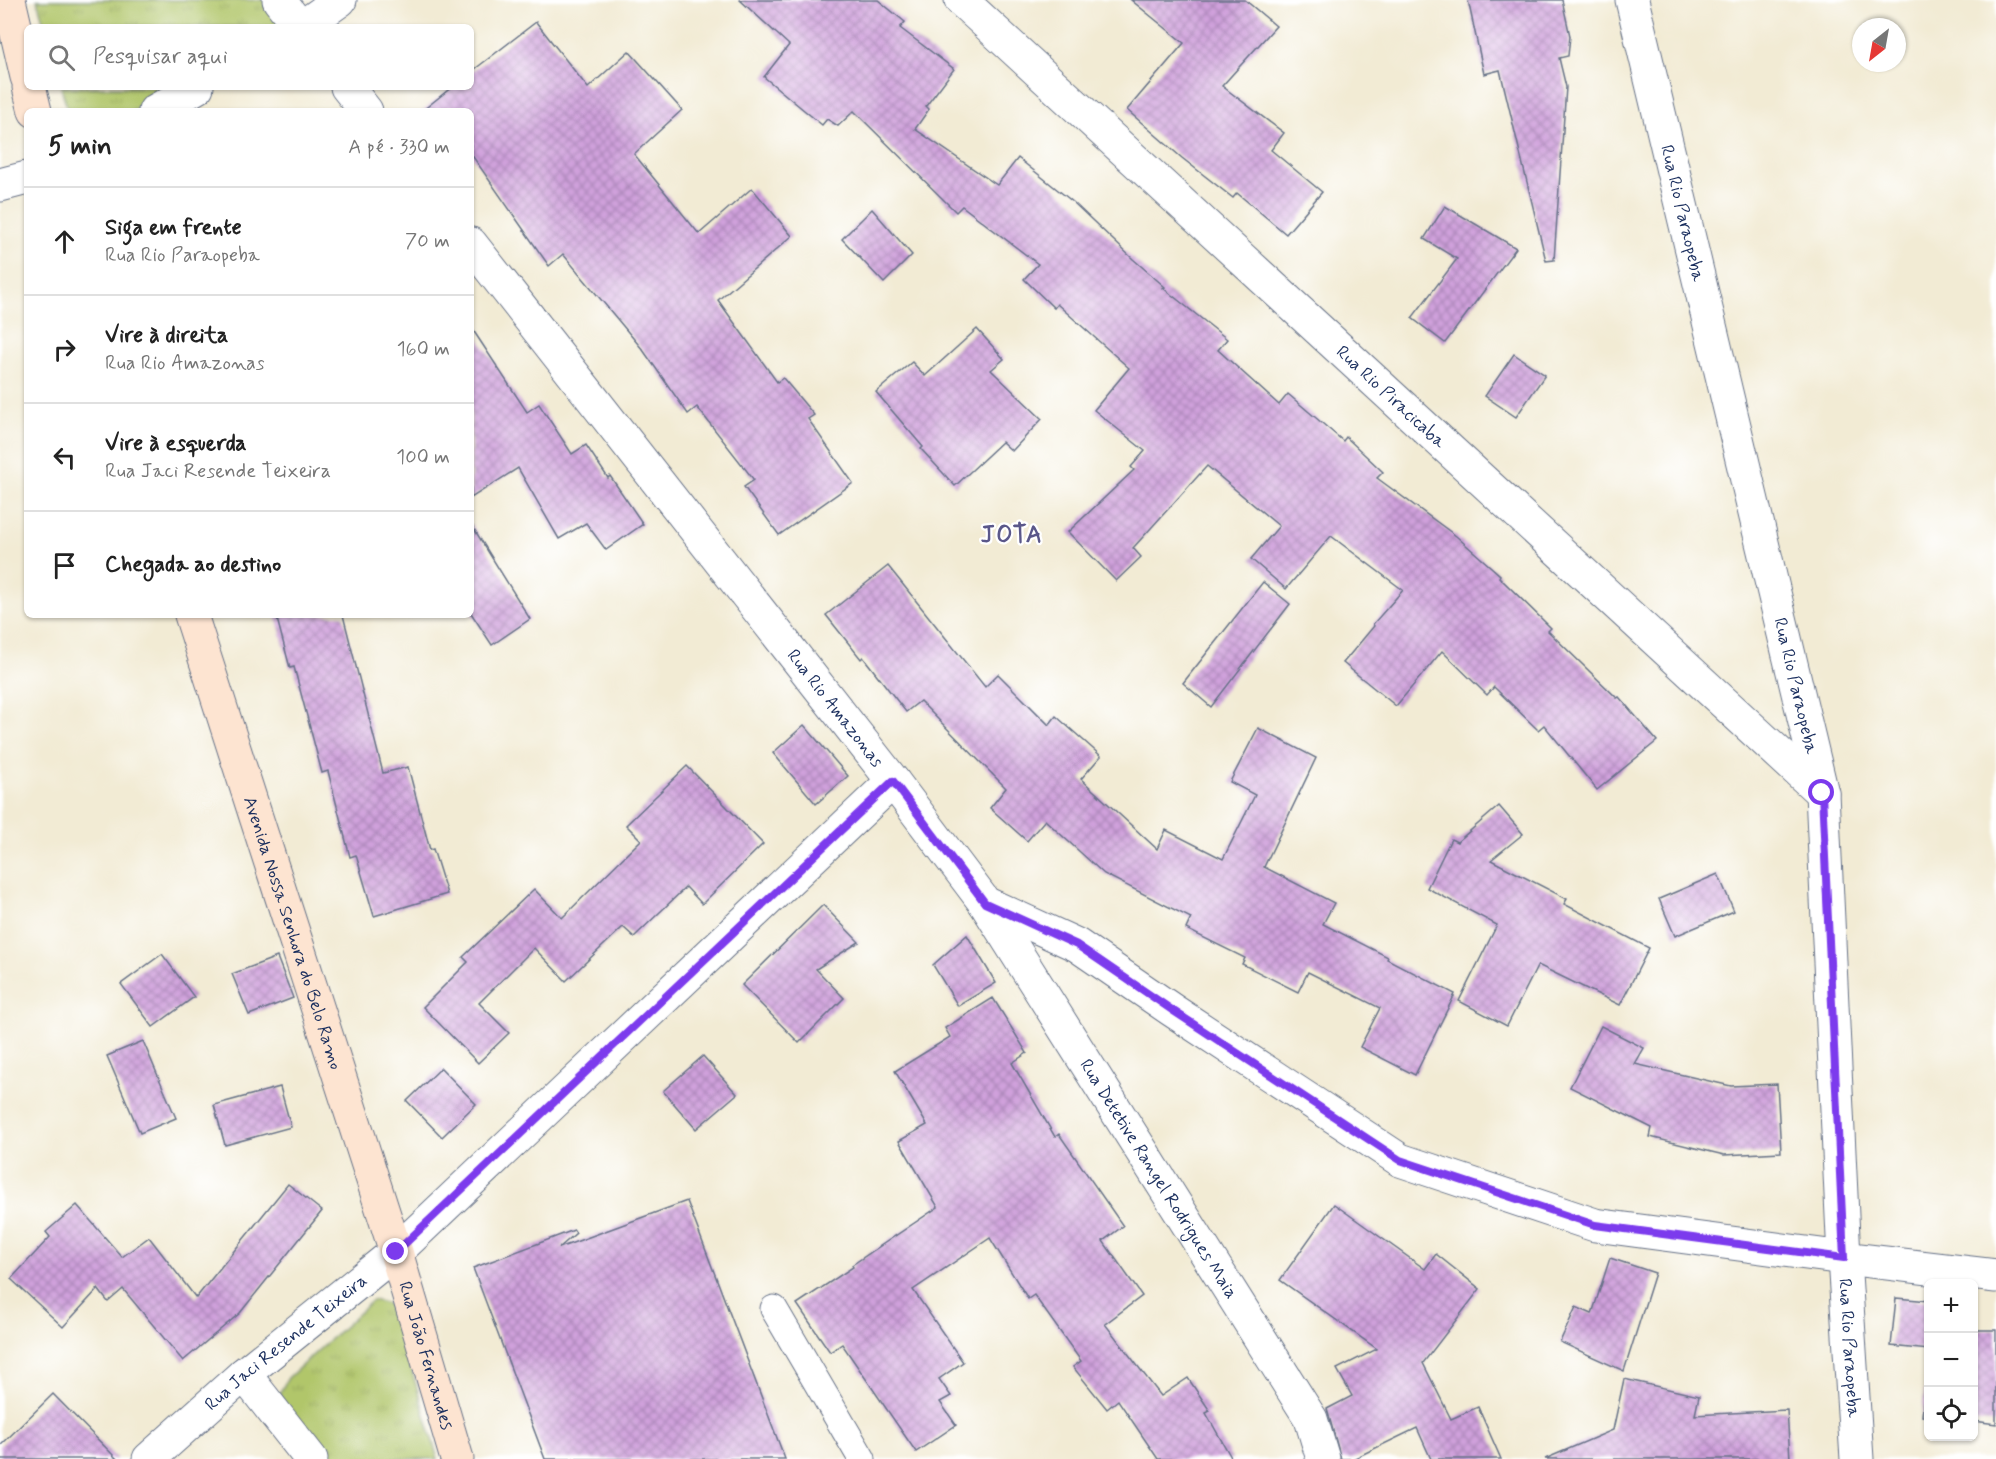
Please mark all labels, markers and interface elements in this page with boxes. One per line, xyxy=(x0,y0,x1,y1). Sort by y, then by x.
north arrow xyxy=(1852,18,1906,72)
search box xyxy=(24,24,474,90)
icon: search xyxy=(45,41,78,74)
text: Pesquisar aqui xyxy=(93,43,228,71)
text: 5 min xyxy=(48,130,112,164)
text: A pé · 330 m xyxy=(348,134,450,161)
street label: Rua Rio Paraopeba xyxy=(1654,143,1710,284)
text: Siga em frente xyxy=(105,214,242,242)
icon: ahead xyxy=(48,225,81,258)
text: 70 m xyxy=(405,228,450,255)
text: Rua Rio Paraopeba xyxy=(105,242,260,269)
text: Vire à direita xyxy=(105,322,228,350)
icon: right xyxy=(48,333,81,366)
text: 160 m xyxy=(397,336,450,363)
street label: Rua Rio Piracicaba xyxy=(1331,340,1451,454)
text: Rua Rio Amazonas xyxy=(105,350,265,377)
text: Vire à esquerda xyxy=(105,430,246,458)
icon: left xyxy=(48,441,81,474)
text: 100 m xyxy=(396,444,450,471)
text: Rua Jaci Resende Teixeira xyxy=(105,458,331,485)
district label: JOTA xyxy=(981,520,1043,551)
icon: arrive xyxy=(48,549,81,582)
text: Chegada ao destino xyxy=(105,551,281,579)
street label: Rua Rio Paraopeba xyxy=(1767,615,1823,757)
street label: Rua Rio Amazonas xyxy=(781,645,889,773)
route start xyxy=(1808,779,1834,805)
street label: Avenida Nossa Senhora do Belo Ramo xyxy=(237,794,348,1073)
street label: Rua Detetive Rangel Rodrigues Maia xyxy=(1074,1055,1243,1304)
route end xyxy=(382,1238,408,1264)
street label: Rua Jaci Resende Teixeira xyxy=(200,1269,372,1417)
street label: Rua Rio Paraopeba xyxy=(1832,1278,1865,1418)
street label: Rua João Fernandes xyxy=(392,1279,459,1433)
map controls xyxy=(1924,1279,1978,1441)
button: + xyxy=(1924,1279,1978,1333)
button: − xyxy=(1924,1333,1978,1387)
button: locate xyxy=(1924,1387,1978,1441)

